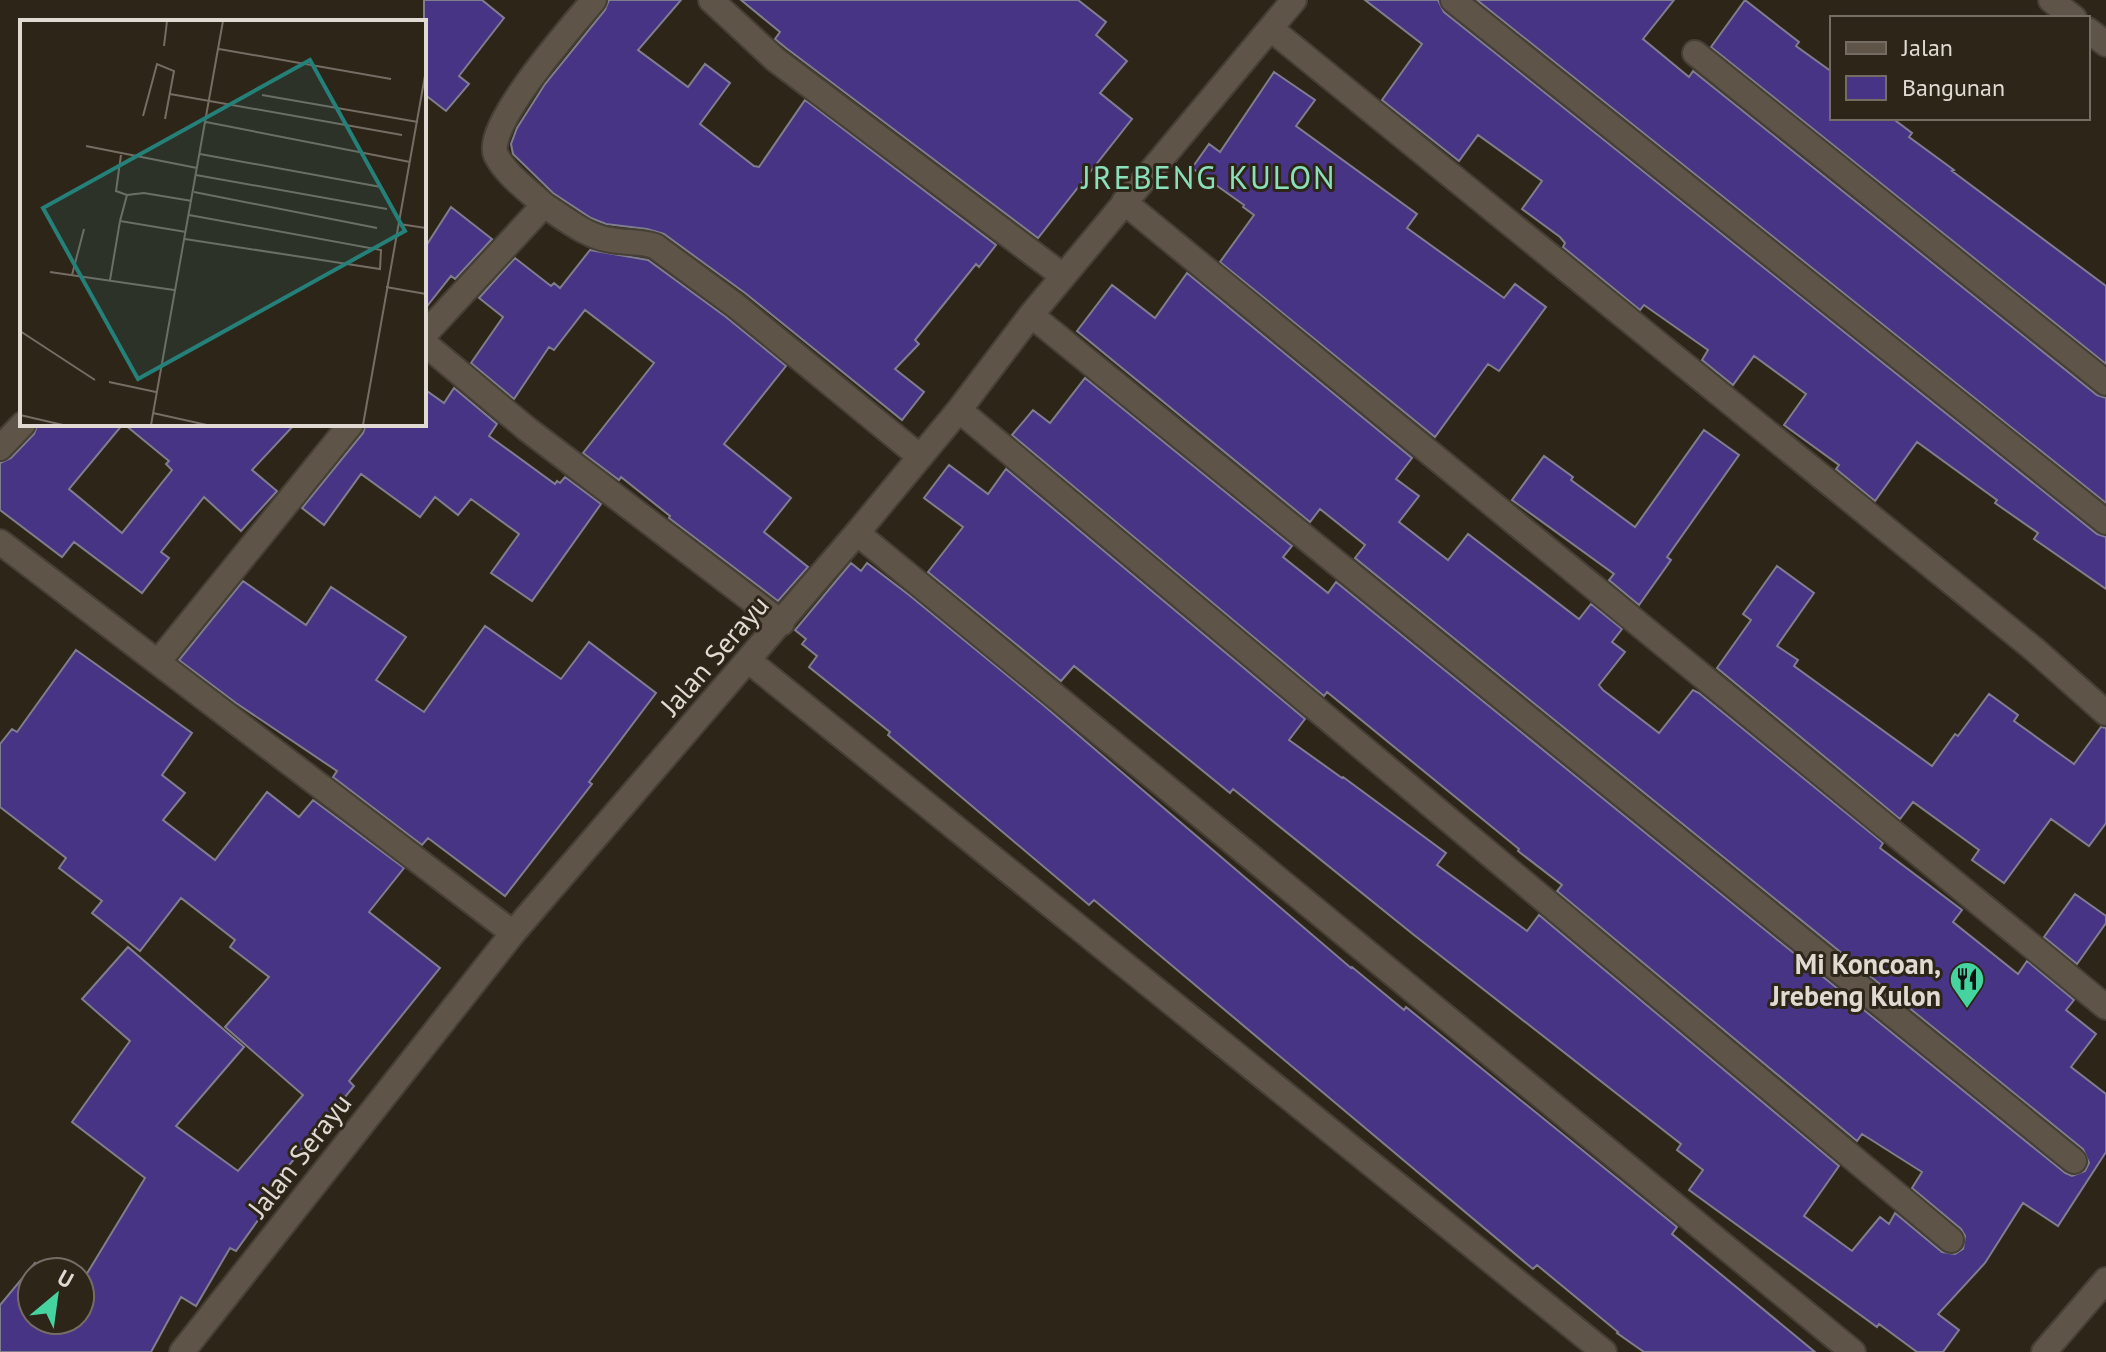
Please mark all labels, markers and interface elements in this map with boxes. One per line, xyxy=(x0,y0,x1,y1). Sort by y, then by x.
legend xyxy=(1830,16,2090,120)
inset map xyxy=(20,20,426,426)
text: Jalan xyxy=(1901,32,1953,63)
text: Bangunan xyxy=(1902,72,2005,103)
district label: JREBENG KULON xyxy=(1079,156,1337,198)
street label: Jalan Serayu xyxy=(651,587,776,724)
place label: Mi Koncoan, Jrebeng Kulon xyxy=(1770,945,1941,1014)
restaurant icon: Mi Koncoan, Jrebeng Kulon xyxy=(1948,960,1986,1010)
street label: Jalan Serayu xyxy=(238,1085,359,1225)
north arrow xyxy=(16,1256,96,1336)
text: U xyxy=(53,1263,79,1294)

